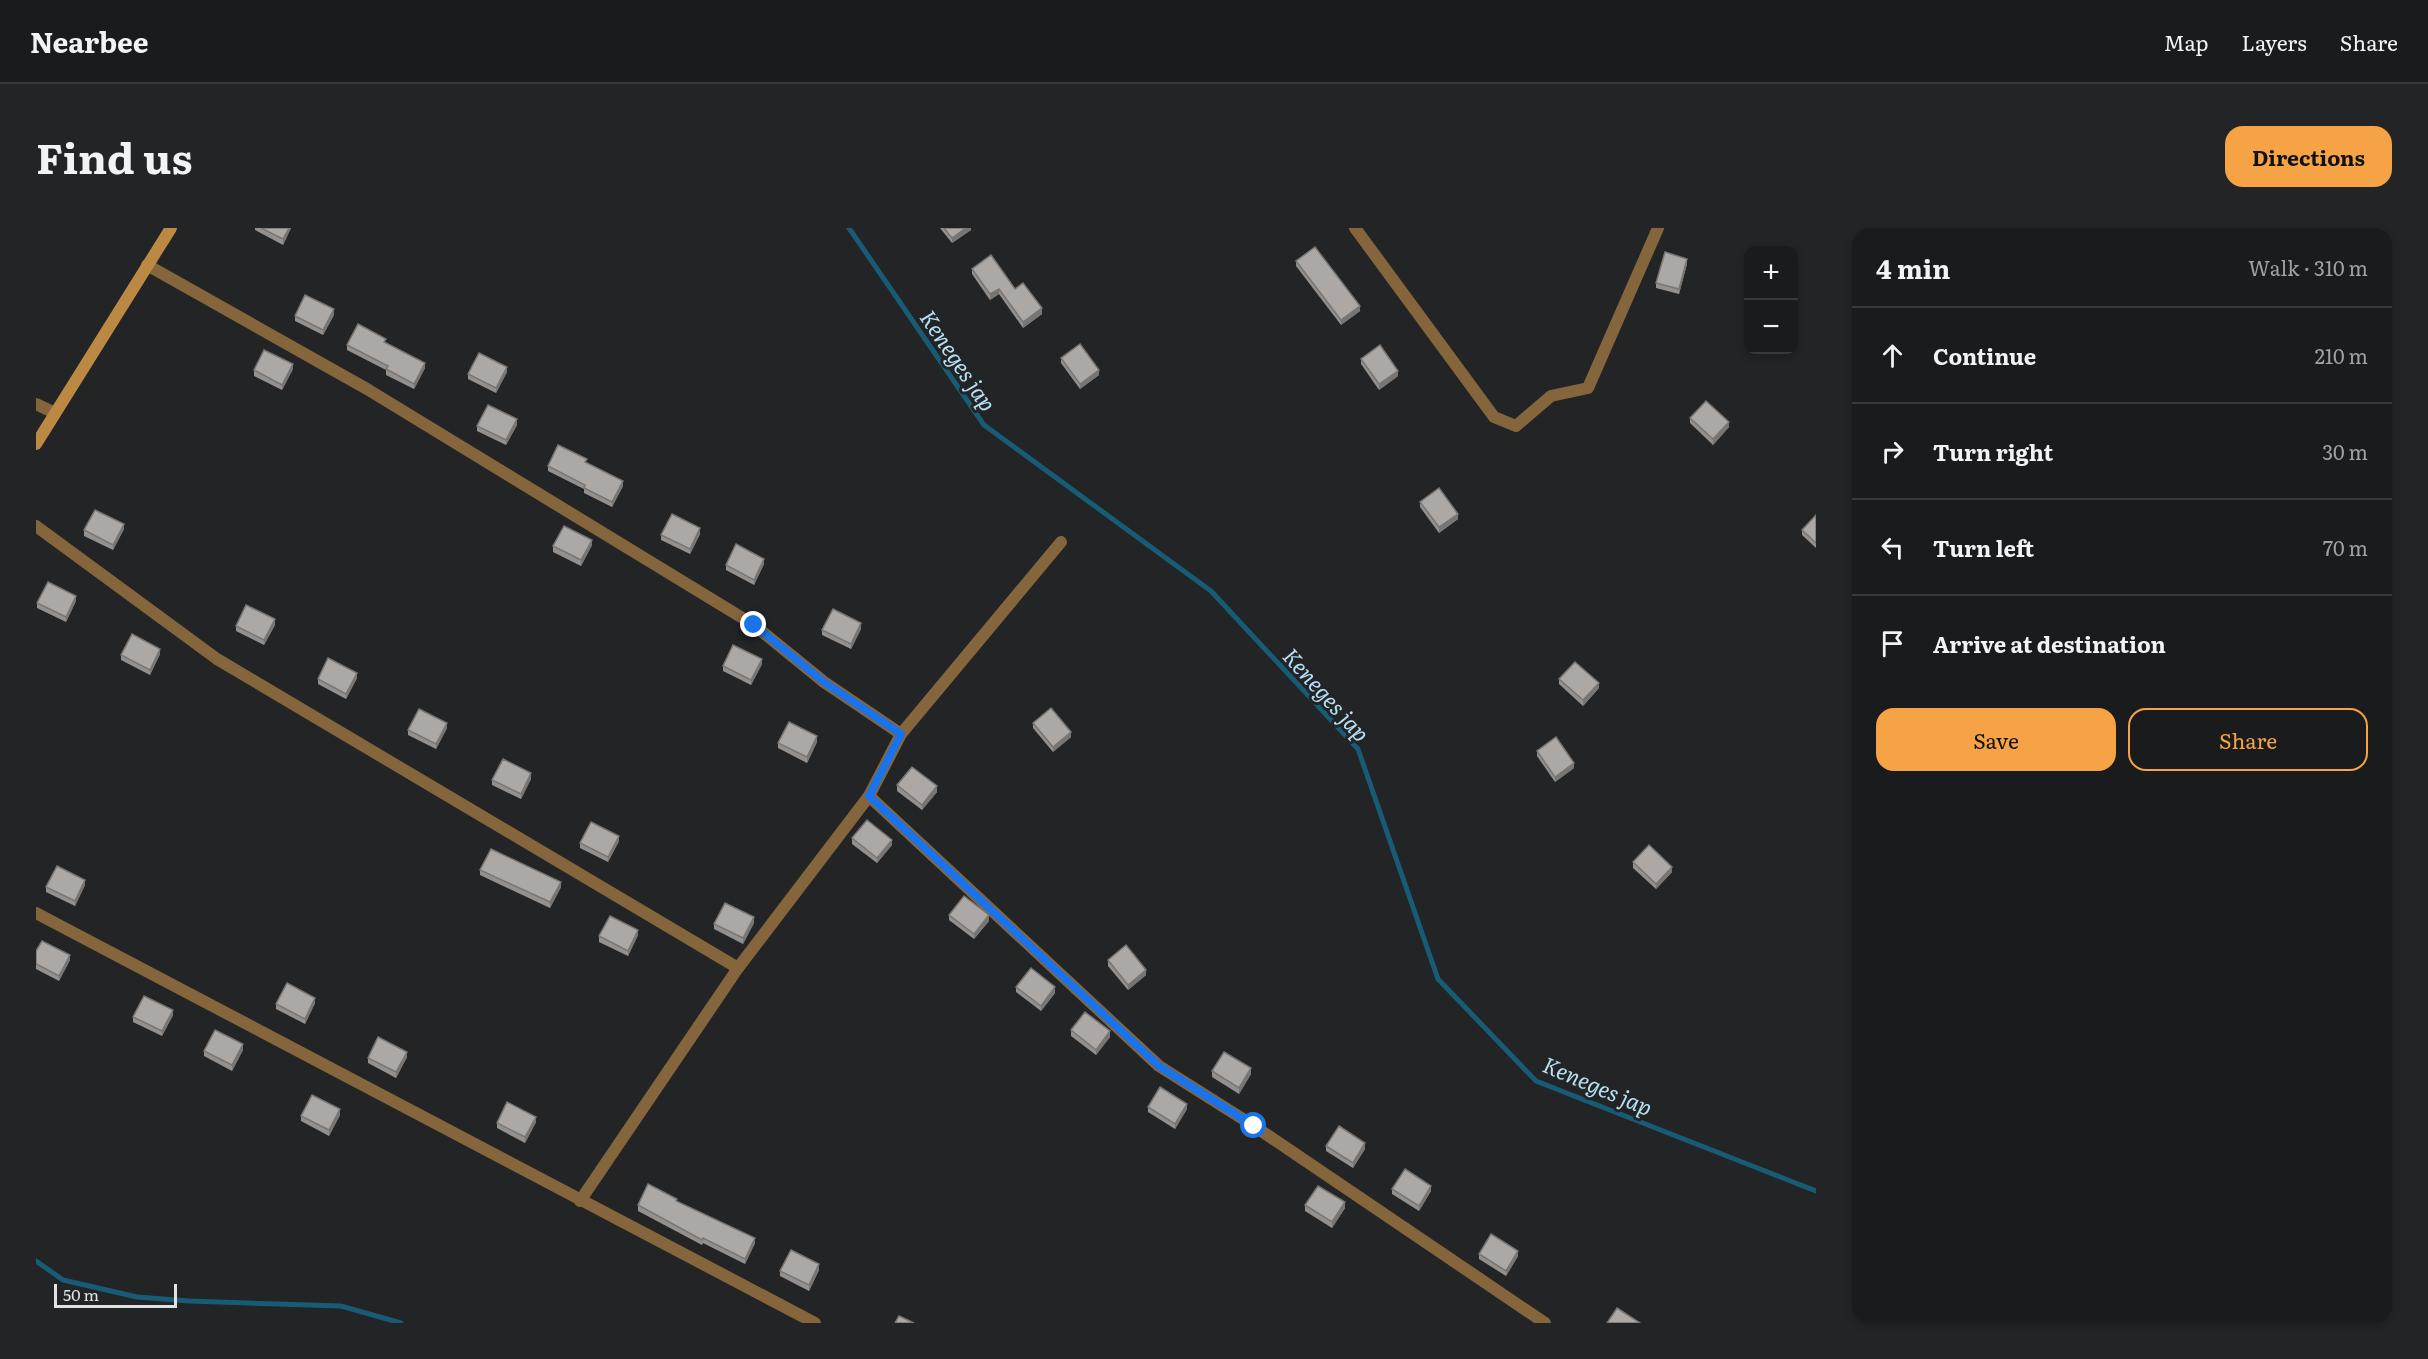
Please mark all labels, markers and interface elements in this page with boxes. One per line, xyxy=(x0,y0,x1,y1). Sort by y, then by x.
text: Nearbee xyxy=(30,20,149,62)
text: Map xyxy=(2164,26,2209,57)
text: Layers xyxy=(2242,26,2307,57)
text: Share xyxy=(2340,26,2398,57)
text: Find us xyxy=(36,125,193,187)
button: Directions xyxy=(2225,126,2392,187)
map controls xyxy=(1744,246,1798,354)
button: + xyxy=(1744,246,1798,300)
text: 4 min xyxy=(1876,248,1950,287)
text: Walk · 310 m xyxy=(2248,252,2368,282)
button: − xyxy=(1744,300,1798,354)
water label: Keneges jap xyxy=(913,303,1005,417)
icon: ahead xyxy=(1876,339,1909,372)
text: Continue xyxy=(1933,339,2036,372)
text: 210 m xyxy=(2315,340,2368,370)
icon: right xyxy=(1876,435,1909,468)
text: Turn right xyxy=(1933,435,2053,468)
text: 30 m xyxy=(2322,436,2368,466)
icon: left xyxy=(1876,531,1909,564)
text: Turn left xyxy=(1933,531,2034,564)
text: 70 m xyxy=(2323,532,2368,562)
route end xyxy=(740,611,766,637)
icon: arrive xyxy=(1876,627,1909,660)
text: Arrive at destination xyxy=(1933,627,2166,660)
water label: Keneges jap xyxy=(1276,640,1378,748)
button: Save xyxy=(1876,708,2116,771)
button: Share xyxy=(2128,708,2368,771)
water label: Keneges jap xyxy=(1538,1047,1658,1123)
route start xyxy=(1240,1112,1266,1138)
scale bar xyxy=(54,1281,177,1308)
text: 50 m xyxy=(63,1282,99,1306)

